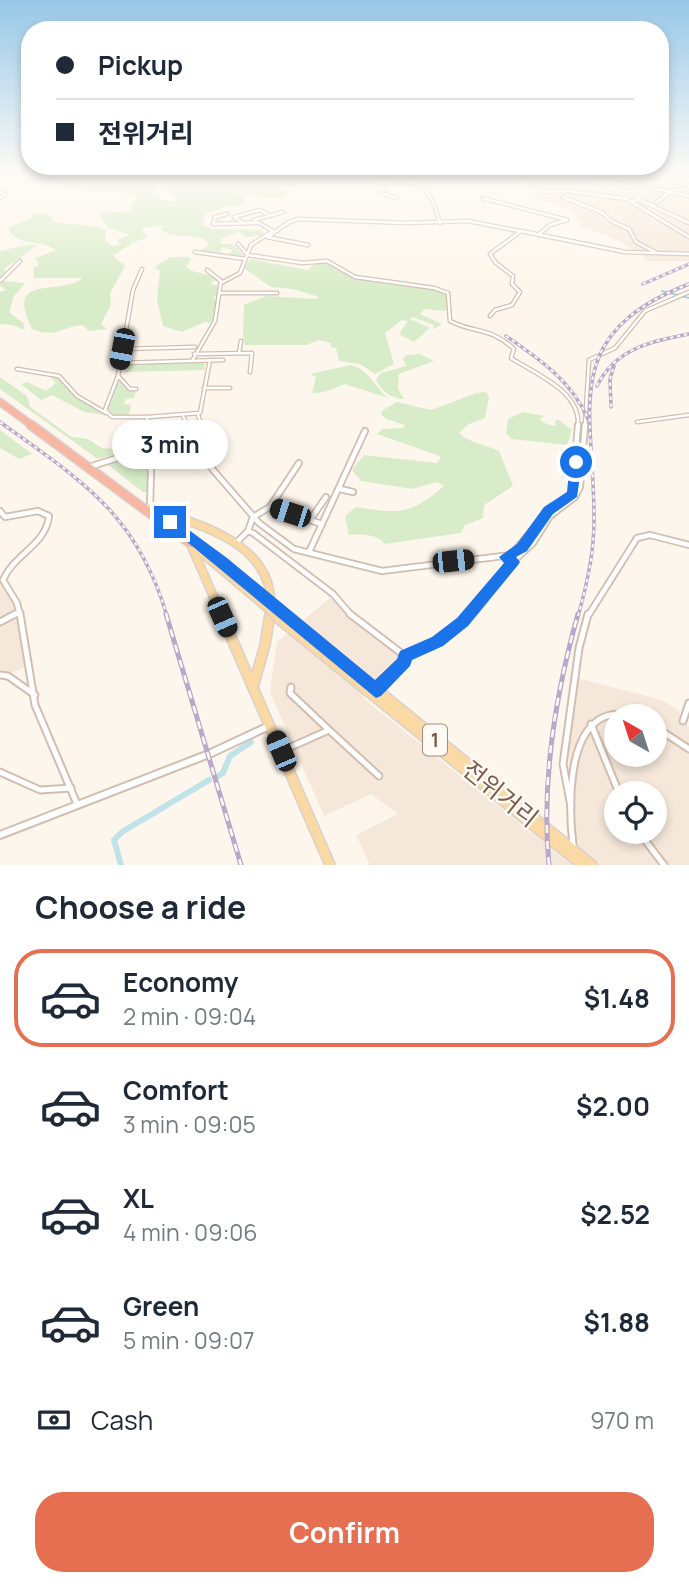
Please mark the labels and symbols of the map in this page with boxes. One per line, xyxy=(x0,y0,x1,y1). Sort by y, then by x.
car xyxy=(108,326,137,372)
callout: 3 min xyxy=(112,420,228,470)
route start xyxy=(560,446,592,478)
car xyxy=(267,497,314,529)
route end xyxy=(154,506,186,538)
car xyxy=(432,548,475,574)
car xyxy=(204,594,241,640)
north arrow xyxy=(604,704,667,766)
road number: 1 xyxy=(423,724,447,755)
car xyxy=(264,728,299,774)
street label: 전위거리 xyxy=(456,752,546,834)

